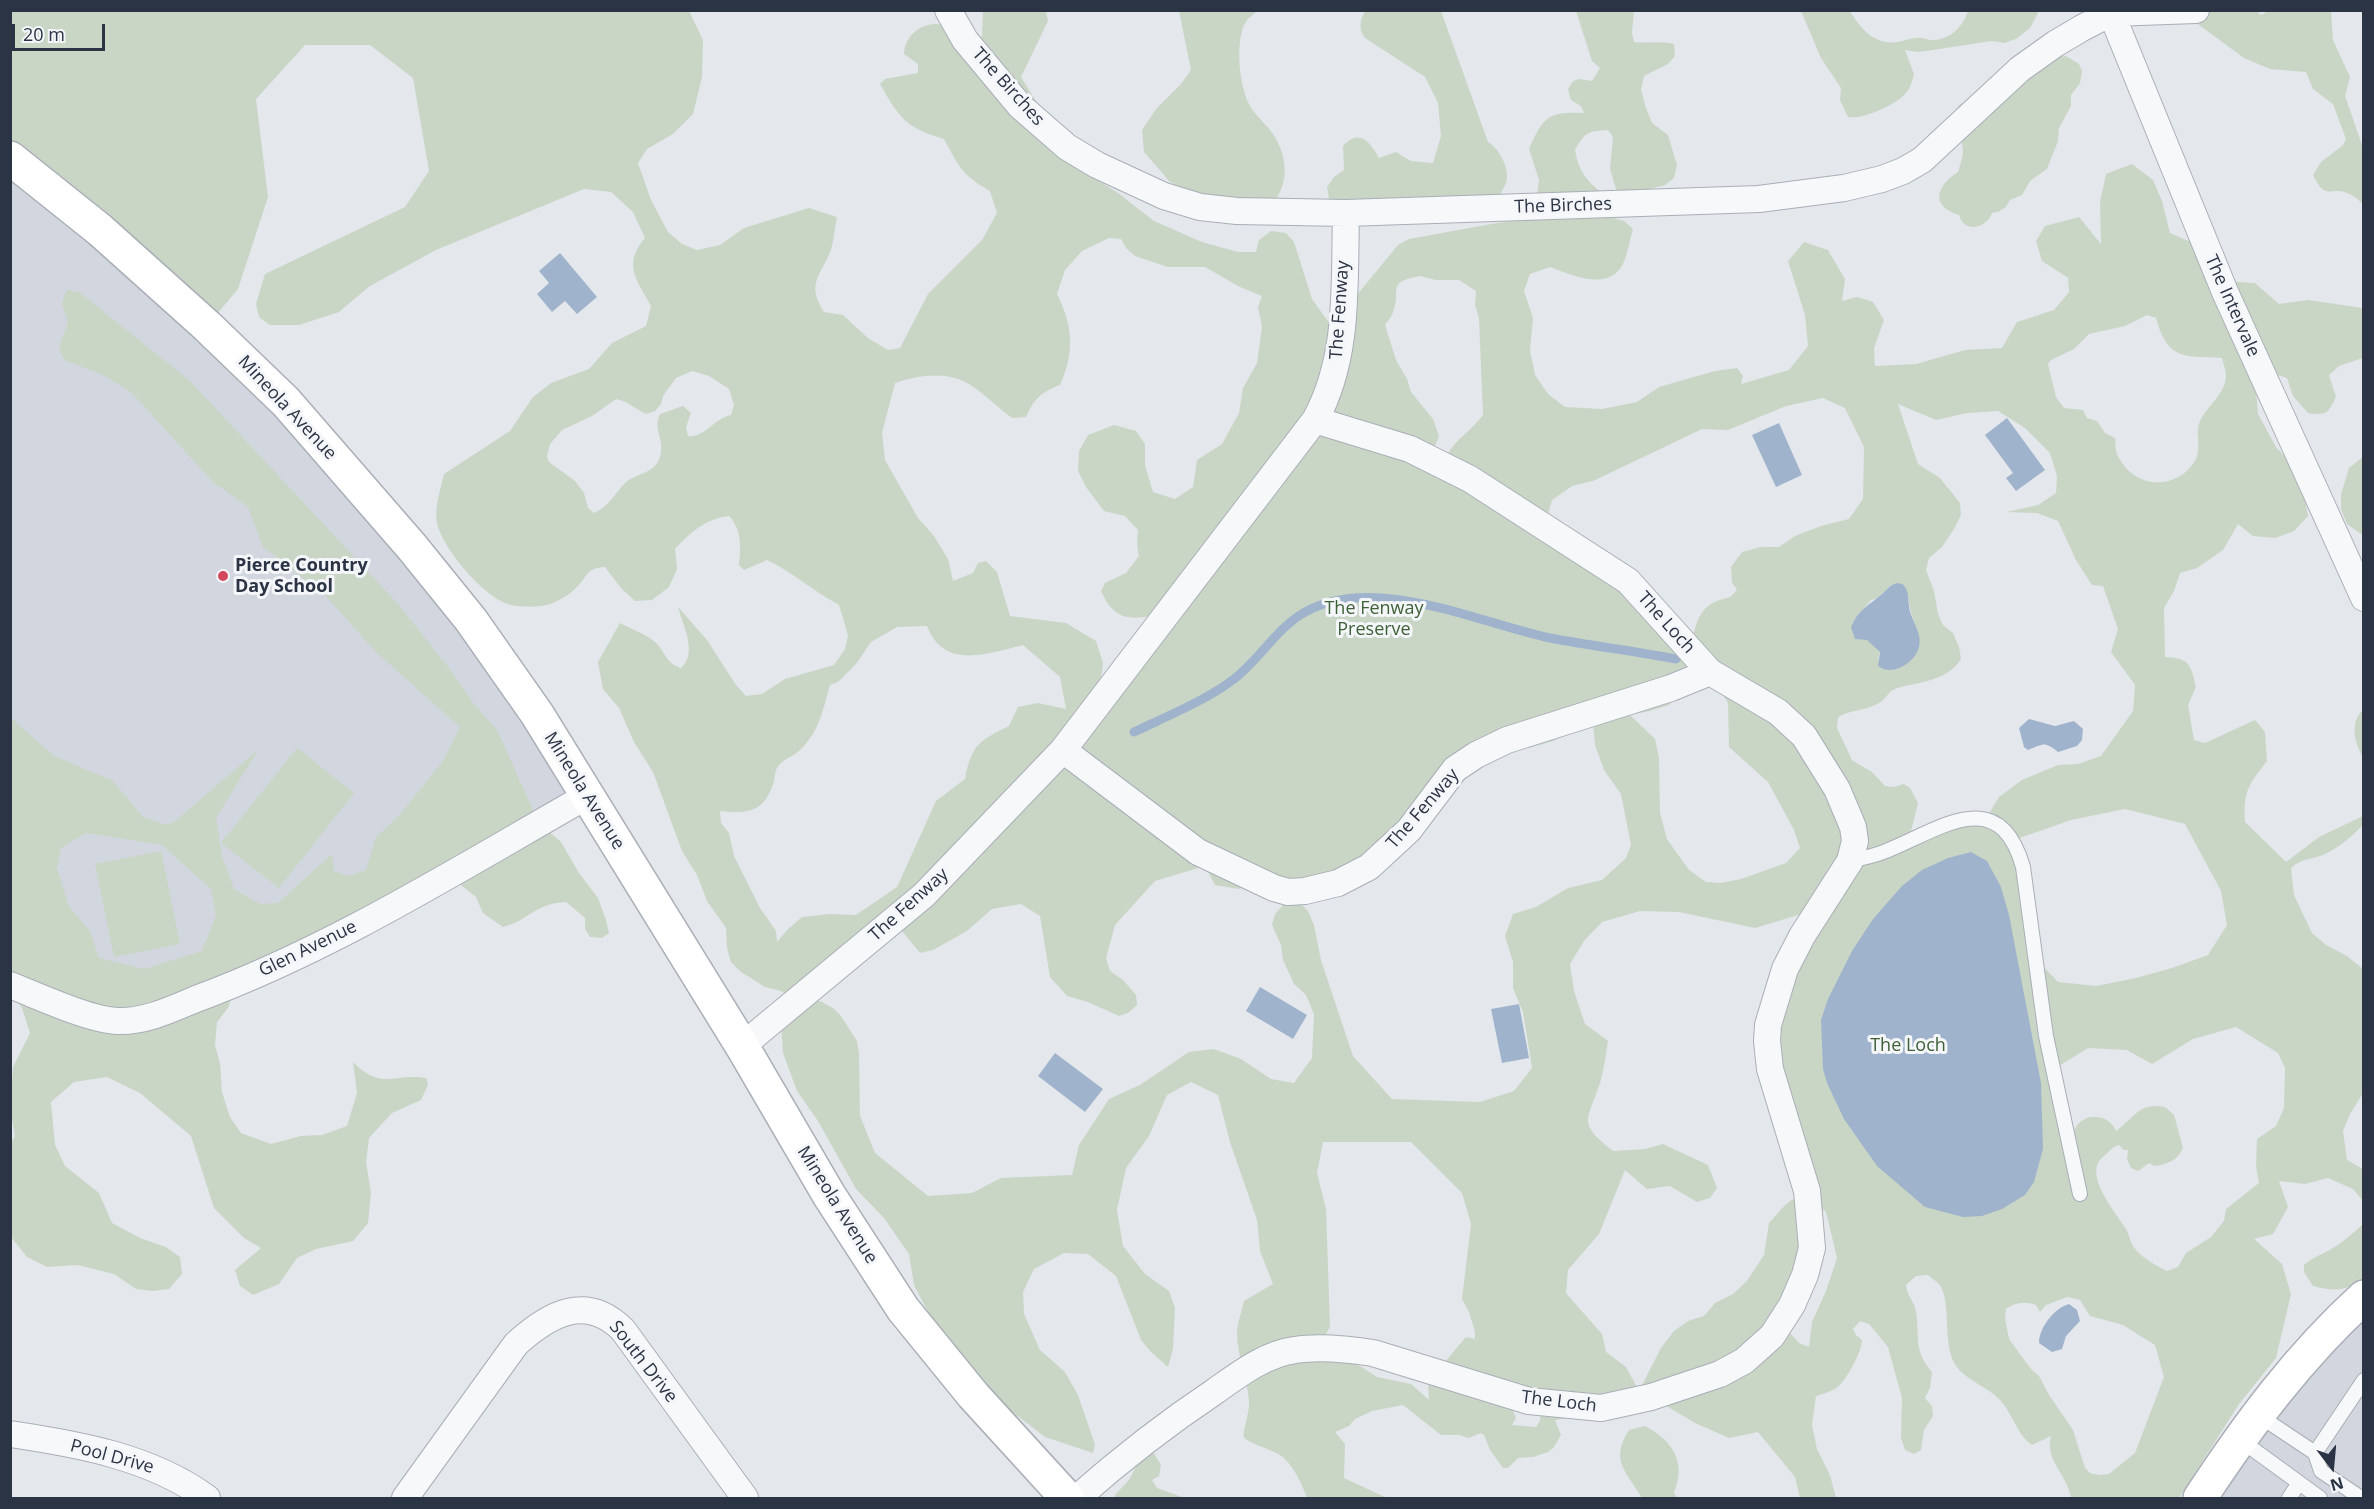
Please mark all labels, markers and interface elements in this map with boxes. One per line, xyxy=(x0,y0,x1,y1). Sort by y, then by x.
scale bar xyxy=(15,12,108,50)
text: 20 m xyxy=(23,22,65,46)
street label: The Birches xyxy=(967,44,1049,130)
street label: The Birches xyxy=(1514,194,1612,218)
street label: The Intervale xyxy=(2200,252,2264,360)
street label: The Fenway xyxy=(1326,260,1354,360)
street label: Mineola Avenue xyxy=(233,351,341,465)
place label: Pierce Country Day School xyxy=(235,555,368,598)
marker: Pierce Country Day School xyxy=(216,569,230,583)
street label: The Loch xyxy=(1633,588,1699,658)
park label: The Fenway Preserve xyxy=(1324,598,1424,640)
street label: Mineola Avenue xyxy=(539,728,629,854)
street label: The Fenway xyxy=(1382,765,1464,853)
street label: The Fenway xyxy=(865,864,953,946)
street label: Glen Avenue xyxy=(256,916,360,982)
park label: The Loch xyxy=(1870,1035,1946,1057)
street label: Mineola Avenue xyxy=(792,1142,882,1268)
street label: South Drive xyxy=(604,1317,682,1407)
street label: The Loch xyxy=(1520,1387,1598,1417)
street label: Pool Drive xyxy=(68,1435,156,1479)
north arrow xyxy=(2302,1437,2362,1497)
text: N xyxy=(2328,1472,2346,1497)

